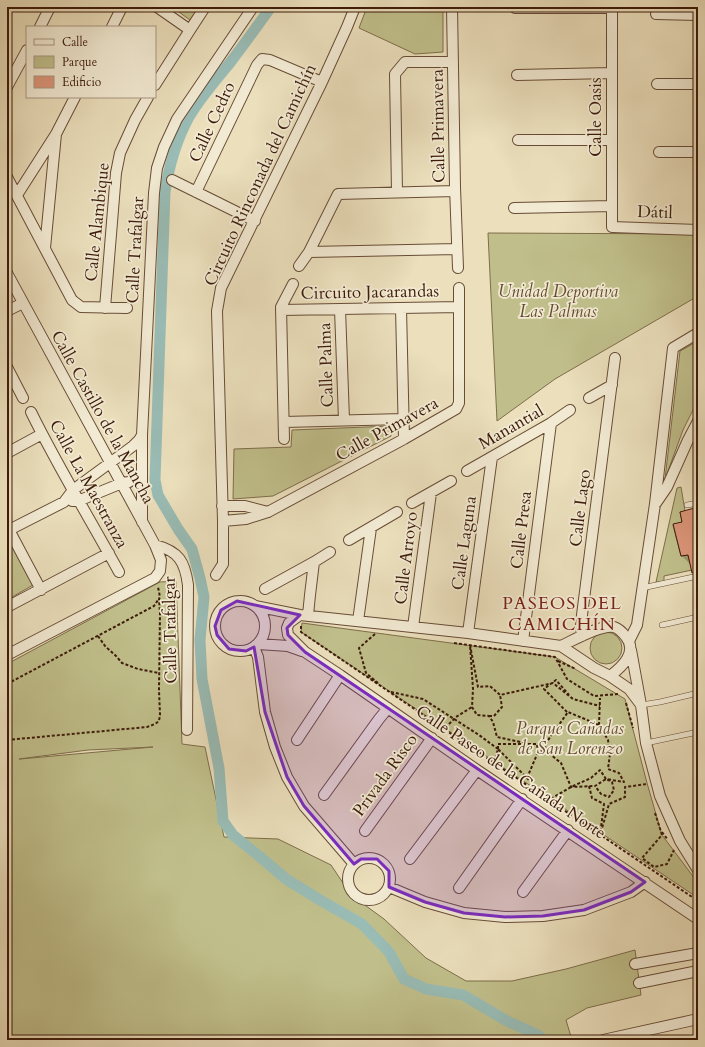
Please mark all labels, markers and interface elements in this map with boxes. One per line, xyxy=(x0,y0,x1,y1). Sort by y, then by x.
legend xyxy=(26,26,156,98)
text: Calle xyxy=(62,34,88,50)
text: Parque xyxy=(62,54,97,70)
street label: Circuito Rinconada del Camichín xyxy=(198,60,322,290)
street label: Calle Primavera xyxy=(425,68,450,183)
text: Edificio xyxy=(62,74,102,90)
street label: Calle Oasis xyxy=(584,77,607,157)
street label: Calle Cedro xyxy=(183,78,241,166)
street label: Calle Alambique xyxy=(79,161,115,283)
street label: Calle Trafalgar xyxy=(121,195,149,304)
street label: Dátil xyxy=(637,200,674,224)
street label: Circuito Jacarandas xyxy=(301,279,440,305)
park label: Unidad Deportiva Las Palmas xyxy=(498,280,619,323)
street label: Calle Palma xyxy=(313,322,339,408)
street label: Calle Castillo de la Mancha xyxy=(46,326,161,508)
street label: Calle Primavera xyxy=(332,391,443,467)
street label: Manantial xyxy=(474,399,548,455)
street label: Calle La Maestranza xyxy=(44,416,134,553)
street label: Calle Lago xyxy=(564,468,596,548)
street label: Calle Presa xyxy=(505,489,537,570)
street label: Calle Laguna xyxy=(446,494,482,592)
street label: Calle Arroyo xyxy=(389,510,423,606)
street label: Calle Trafalgar xyxy=(158,575,182,684)
district label: PASEOS DEL CAMICHÍN xyxy=(502,591,622,637)
street label: Calle Paseo de la Cañada Norte xyxy=(411,700,611,844)
park label: Parque Cañadas de San Lorenzo xyxy=(516,717,624,760)
street label: Privada Risco xyxy=(347,729,423,821)

